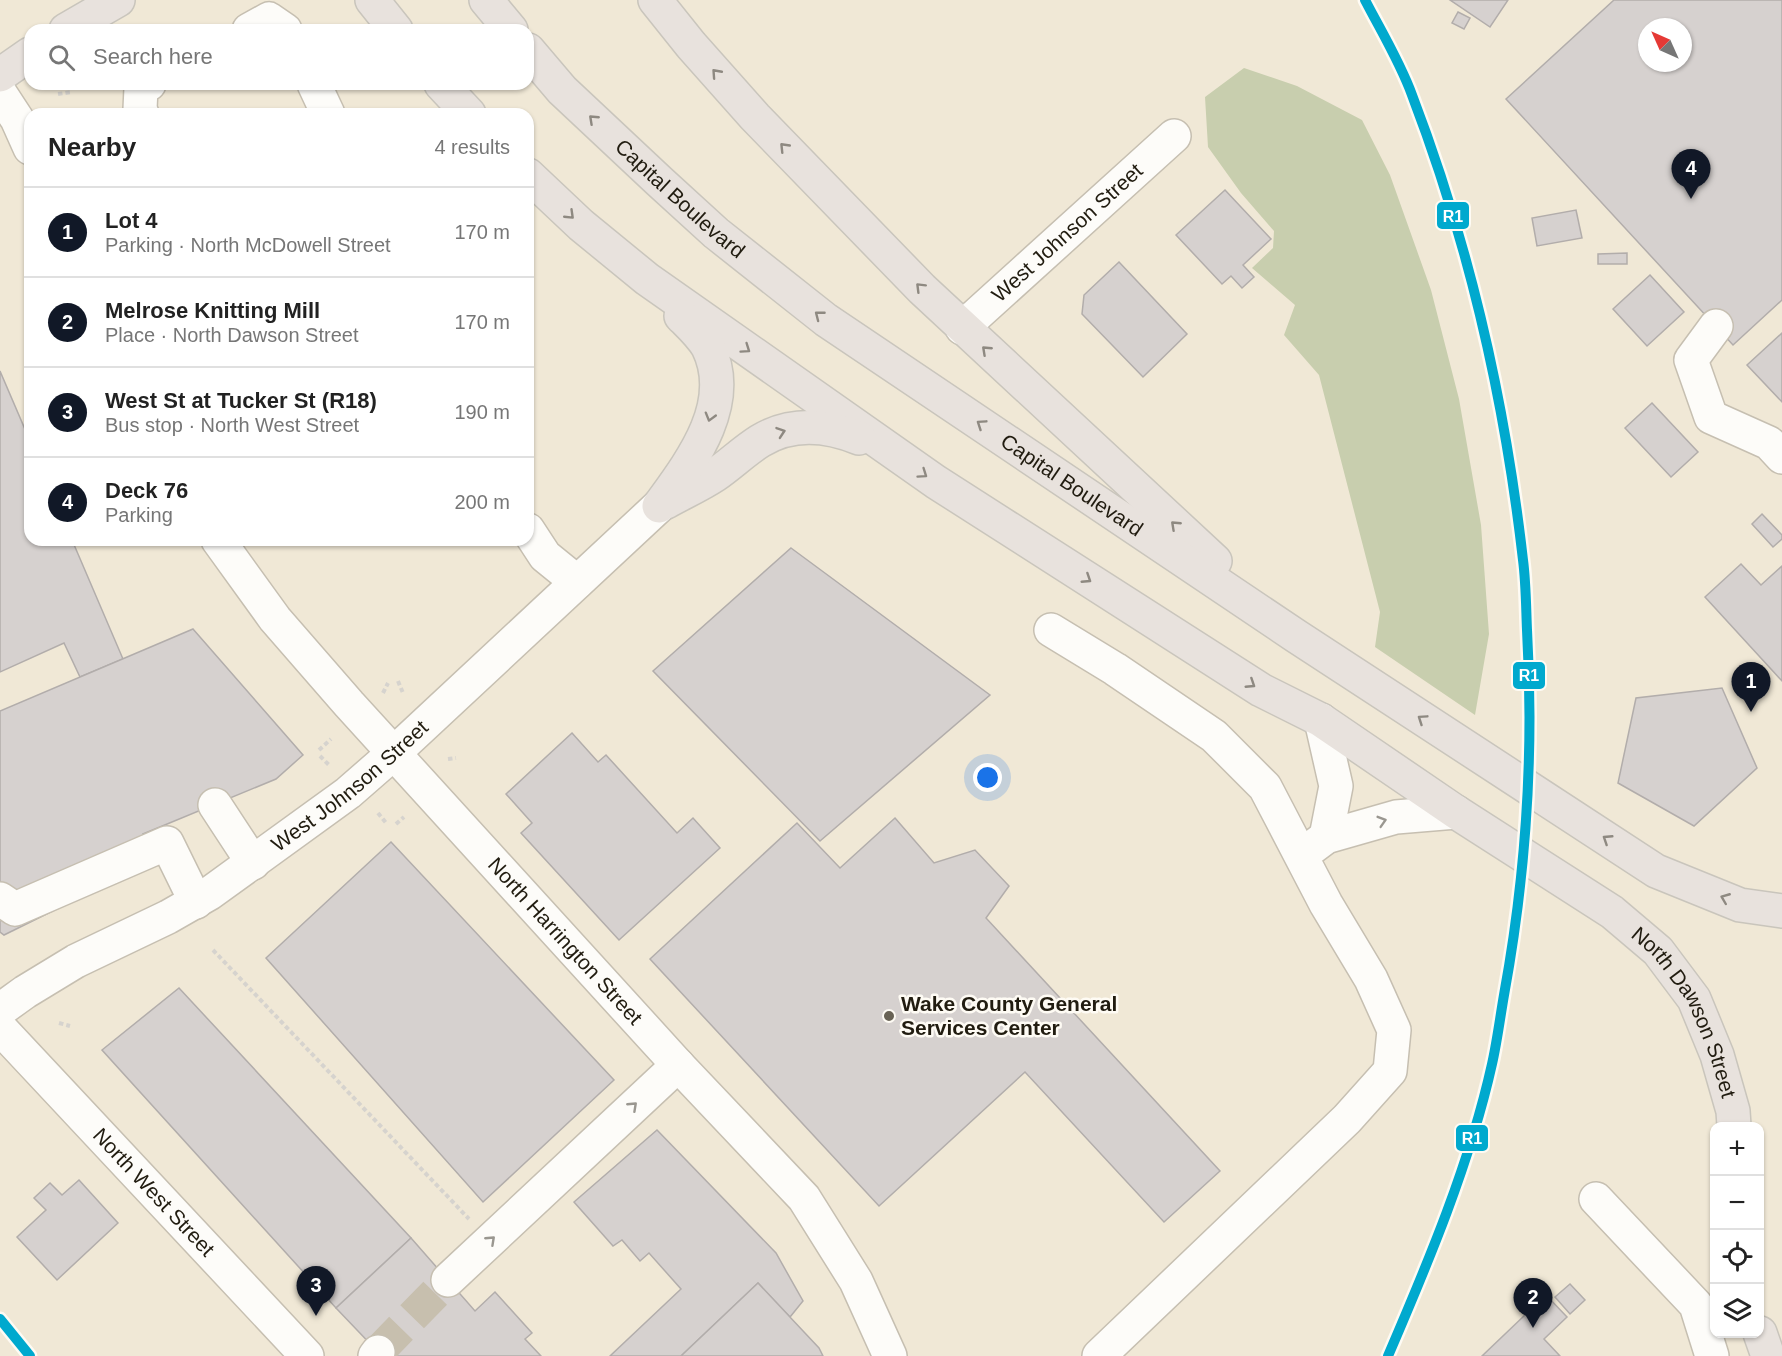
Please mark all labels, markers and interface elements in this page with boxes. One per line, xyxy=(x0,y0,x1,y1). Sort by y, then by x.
north arrow xyxy=(1638,18,1692,72)
search box xyxy=(24,24,534,90)
icon: search xyxy=(45,41,78,74)
text: Search here xyxy=(93,44,213,69)
one-way arrow xyxy=(712,70,723,80)
one-way arrow xyxy=(589,115,600,126)
text: Nearby xyxy=(48,132,136,162)
street label: Capital Boulevard xyxy=(611,134,750,262)
text: 4 results xyxy=(434,136,510,158)
one-way arrow xyxy=(781,143,792,154)
pin: 4 xyxy=(1672,150,1710,199)
street label: West Johnson Street xyxy=(987,158,1147,306)
line badge: R1 xyxy=(1436,201,1470,230)
text: Lot 4 xyxy=(105,208,158,233)
one-way arrow xyxy=(564,208,574,219)
text: R1 xyxy=(1443,208,1463,225)
text: 1 xyxy=(62,221,73,243)
text: 170 m xyxy=(454,221,510,243)
text: Parking · North McDowell Street xyxy=(105,234,391,256)
one-way arrow xyxy=(916,284,927,295)
text: Melrose Knitting Mill xyxy=(105,298,320,323)
text: 2 xyxy=(62,311,73,333)
text: 170 m xyxy=(454,311,510,333)
one-way arrow xyxy=(815,311,826,322)
text: Place · North Dawson Street xyxy=(105,324,358,346)
one-way arrow xyxy=(740,342,751,353)
one-way arrow xyxy=(982,346,992,357)
text: West St at Tucker St (R18) xyxy=(105,388,377,413)
text: 3 xyxy=(62,401,73,423)
text: 190 m xyxy=(454,401,510,423)
one-way arrow xyxy=(705,412,717,422)
text: Bus stop · North West Street xyxy=(105,414,359,436)
one-way arrow xyxy=(977,420,988,431)
one-way arrow xyxy=(775,427,786,440)
street label: Capital Boulevard xyxy=(997,429,1147,541)
one-way arrow xyxy=(916,467,927,478)
text: Deck 76 xyxy=(105,478,188,503)
text: 4 xyxy=(62,491,73,513)
text: 200 m xyxy=(454,491,510,513)
text: Parking xyxy=(105,504,173,526)
one-way arrow xyxy=(1172,521,1182,532)
one-way arrow xyxy=(1080,572,1091,583)
line badge: R1 xyxy=(1512,661,1546,690)
pin: 1 xyxy=(1732,662,1770,712)
text: R1 xyxy=(1519,667,1539,684)
one-way arrow xyxy=(1244,677,1255,688)
street label: West Johnson Street xyxy=(267,715,432,856)
one-way arrow xyxy=(1418,715,1428,727)
your location xyxy=(973,763,1002,792)
one-way arrow xyxy=(1376,816,1387,828)
one-way arrow xyxy=(1603,835,1614,846)
street label: North Harrington Street xyxy=(484,853,647,1029)
one-way arrow xyxy=(1720,893,1731,906)
street label: North Dawson Street xyxy=(1627,922,1741,1100)
place label: Wake County General Services Center xyxy=(901,992,1117,1039)
marker: Wake County General Services Center xyxy=(882,1009,896,1023)
one-way arrow xyxy=(626,1102,636,1113)
map controls xyxy=(1710,1122,1764,1338)
button: + xyxy=(1710,1122,1764,1176)
street label: North West Street xyxy=(89,1123,220,1261)
line badge: R1 xyxy=(1455,1124,1489,1152)
text: R1 xyxy=(1462,1130,1482,1147)
button: − xyxy=(1710,1176,1764,1230)
button: locate xyxy=(1710,1230,1764,1284)
one-way arrow xyxy=(484,1236,494,1247)
pin: 3 xyxy=(296,1266,336,1316)
pin: 2 xyxy=(1514,1278,1552,1328)
button: layers xyxy=(1710,1284,1764,1338)

